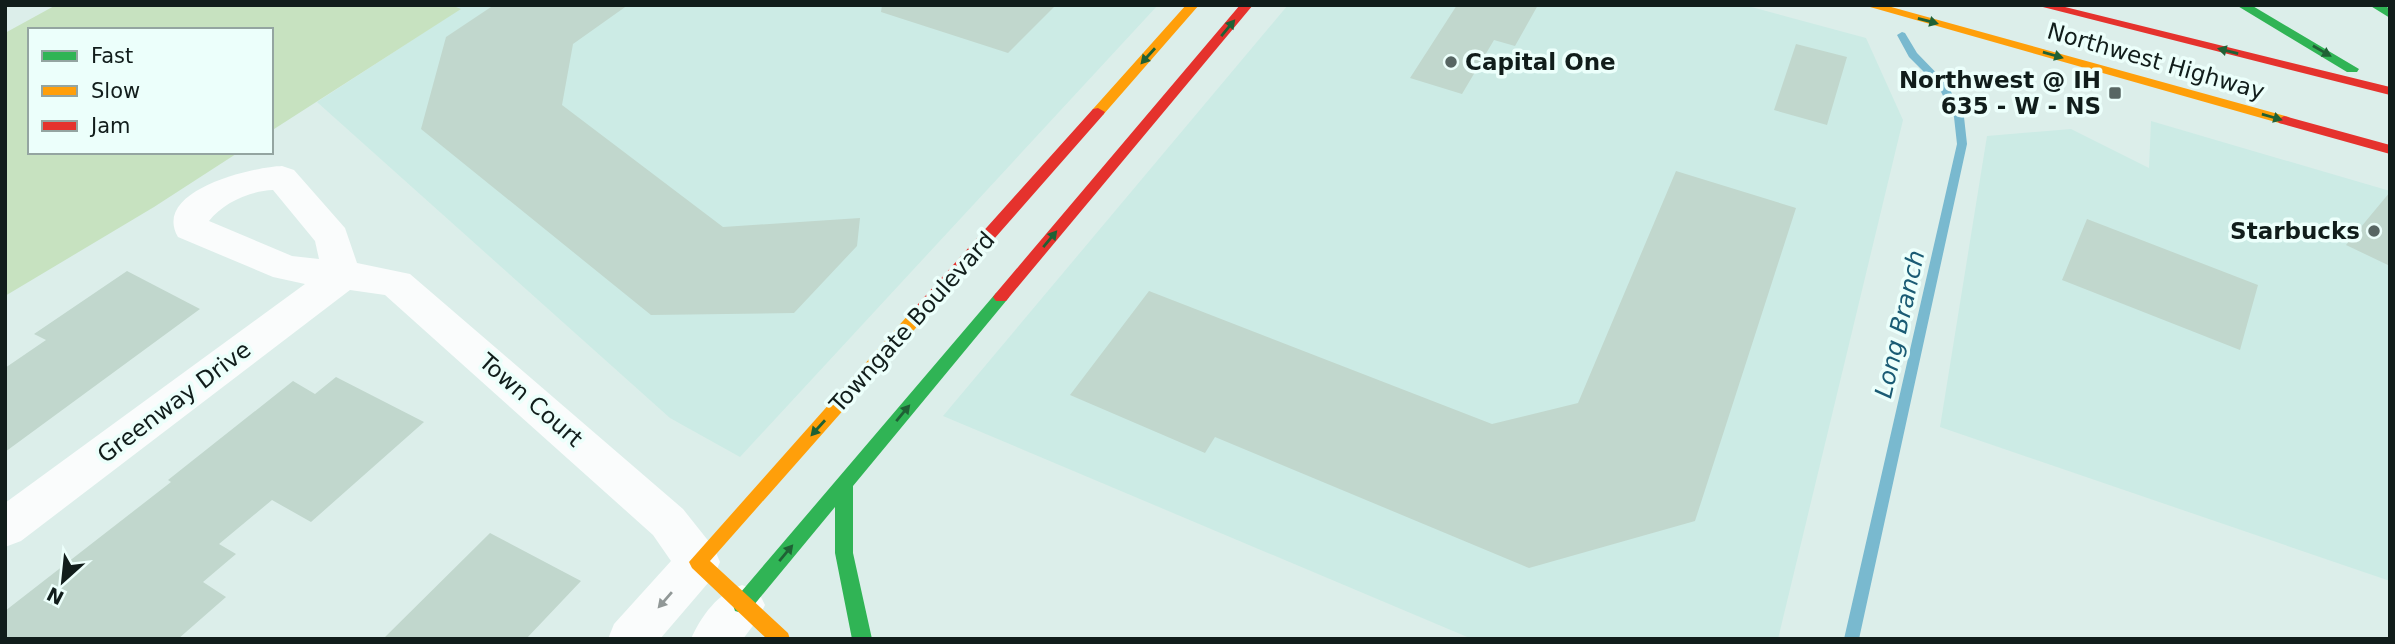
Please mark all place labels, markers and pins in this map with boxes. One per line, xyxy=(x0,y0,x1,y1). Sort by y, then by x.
place label: Capital One xyxy=(1465,49,1616,75)
marker: Capital One xyxy=(1443,54,1459,70)
place label: Northwest @ IH 635 - W - NS xyxy=(1899,67,2101,119)
marker: Northwest @ IH 635 - W - NS xyxy=(2107,85,2123,101)
place label: Starbucks xyxy=(2230,218,2360,244)
marker: Starbucks xyxy=(2366,223,2382,239)

